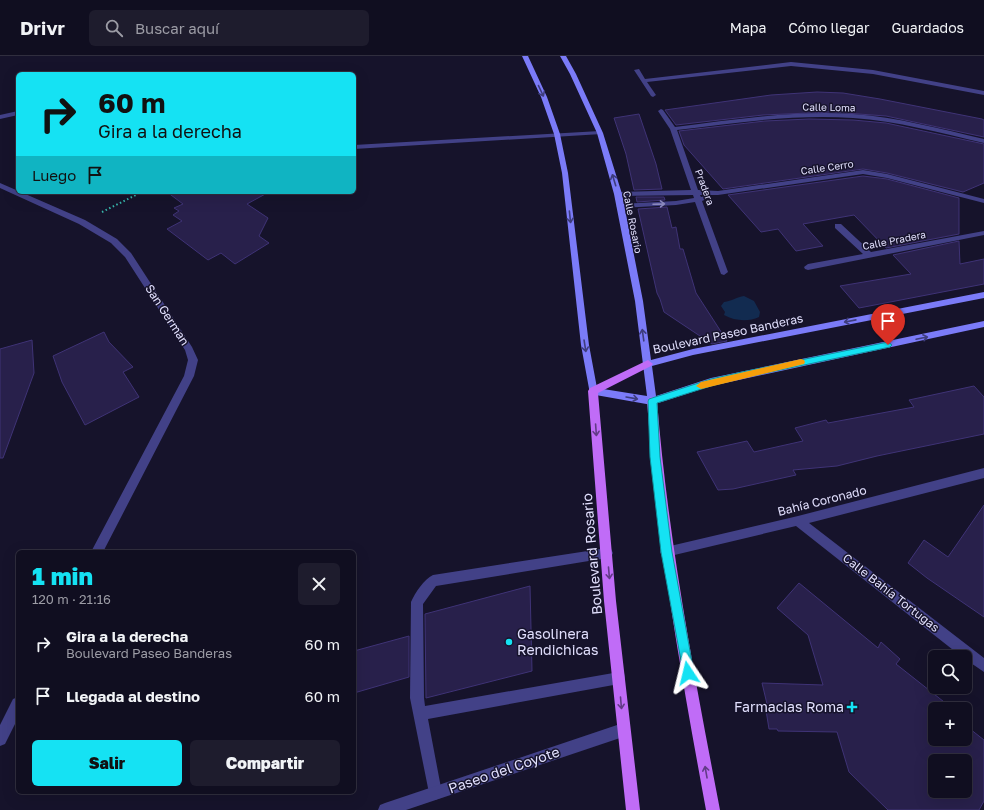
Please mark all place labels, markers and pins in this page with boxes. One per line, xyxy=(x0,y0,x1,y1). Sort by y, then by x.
pin xyxy=(871,304,905,345)
place label: Gasolinera Rendichicas xyxy=(517,625,598,658)
marker: Gasolinera Rendichicas xyxy=(504,637,514,647)
place label: Farmacias Roma xyxy=(734,698,844,715)
marker: Farmacias Roma xyxy=(847,702,857,712)

